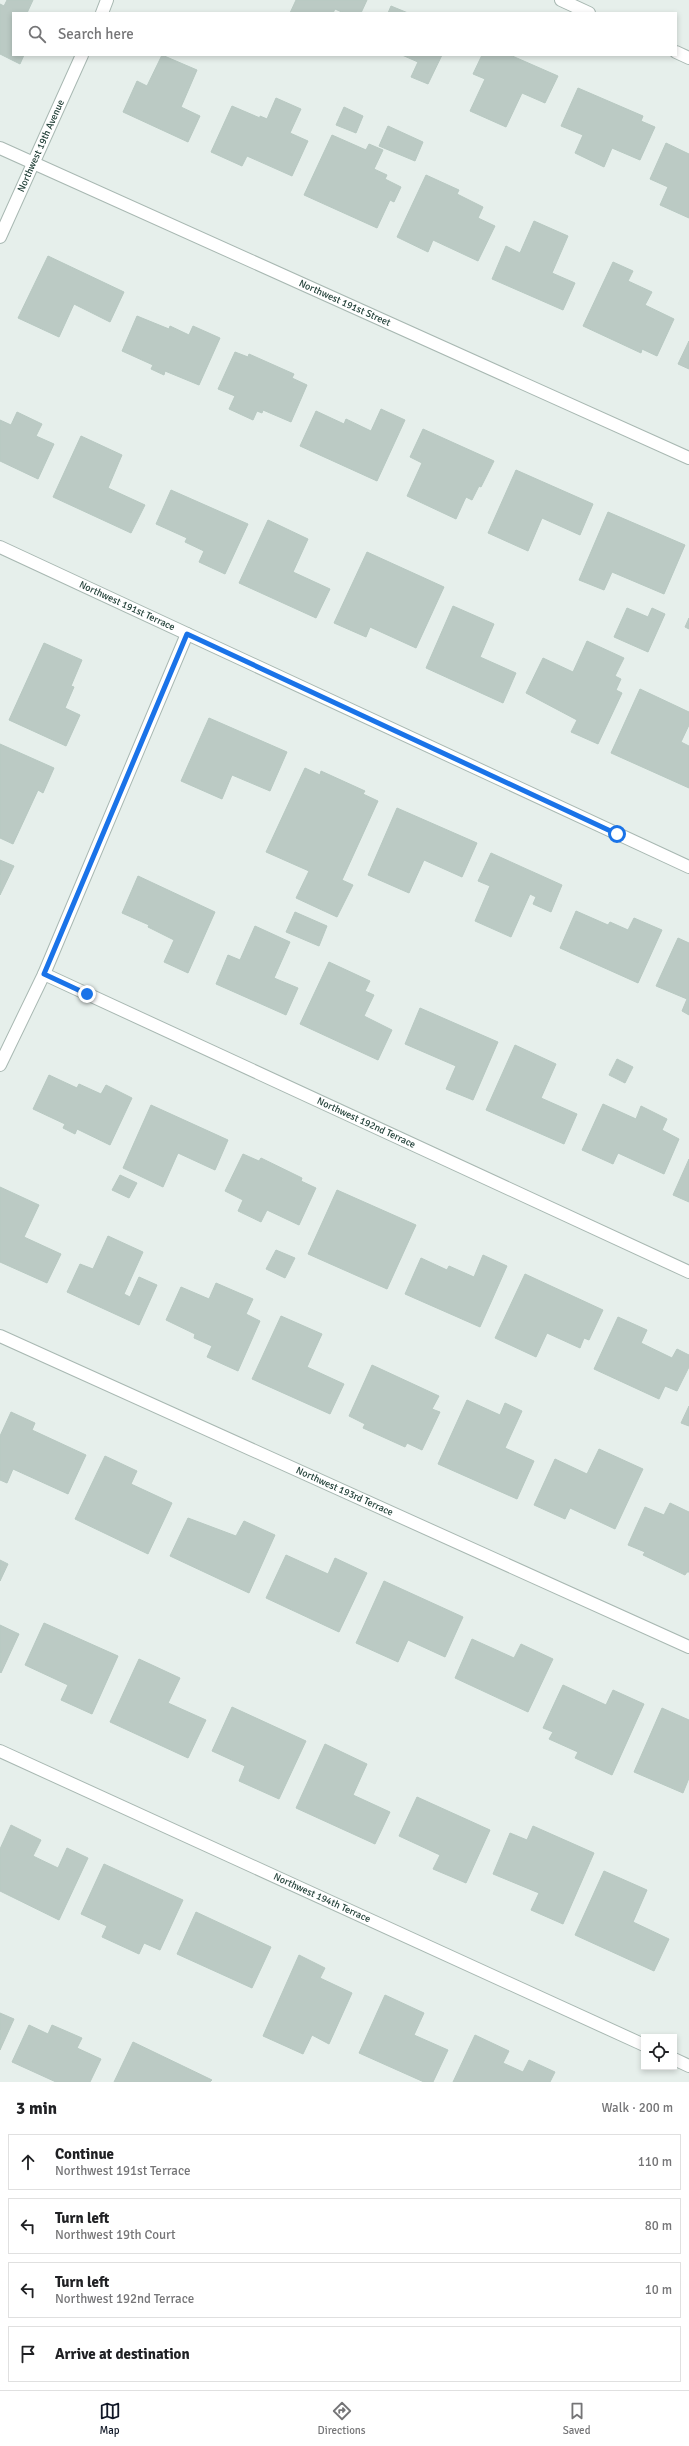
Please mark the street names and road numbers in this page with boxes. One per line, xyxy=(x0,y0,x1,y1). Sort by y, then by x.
street label: Northwest 19th Avenue xyxy=(15,98,67,194)
street label: Northwest 191st Street xyxy=(297,277,393,329)
street label: Northwest 191st Terrace xyxy=(77,579,177,633)
street label: Northwest 192nd Terrace xyxy=(315,1095,417,1151)
street label: Northwest 193rd Terrace xyxy=(294,1464,395,1519)
street label: Northwest 194th Terrace xyxy=(272,1871,372,1925)

